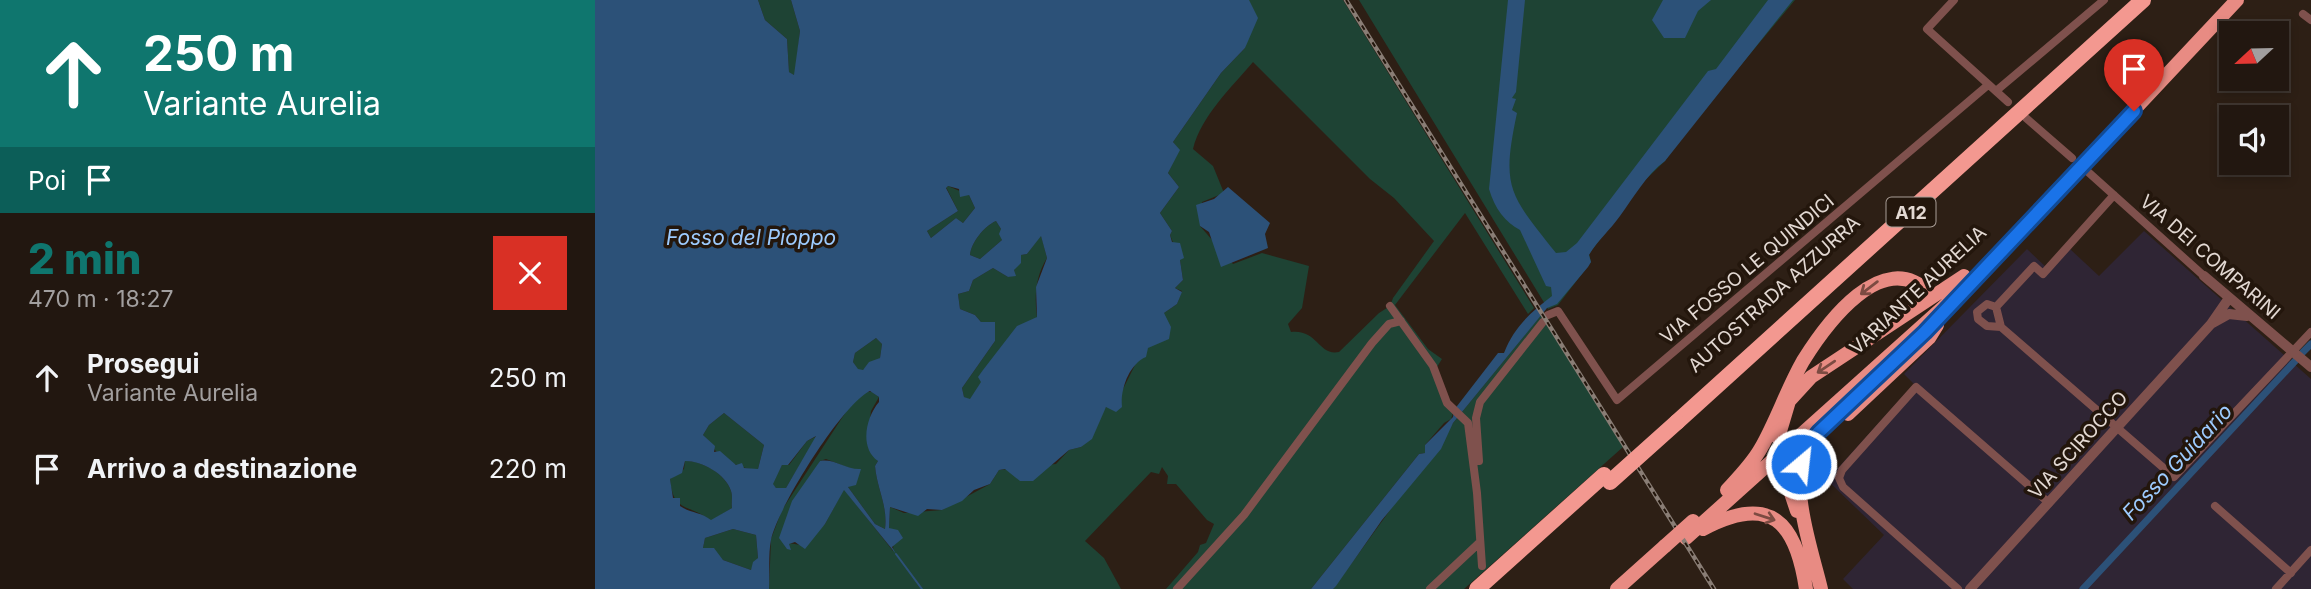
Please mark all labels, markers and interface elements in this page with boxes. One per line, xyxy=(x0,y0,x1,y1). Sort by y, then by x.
north arrow xyxy=(2219,21,2289,91)
map controls xyxy=(2219,21,2289,175)
text: 250 m xyxy=(143,24,295,83)
icon: ahead xyxy=(28,28,119,119)
pin xyxy=(2104,39,2164,111)
icon: arrive xyxy=(2115,50,2153,88)
text: Variante Aurelia xyxy=(143,84,381,123)
button: sound xyxy=(2219,105,2289,175)
icon: arrive xyxy=(80,161,118,199)
text: Poi xyxy=(28,165,66,196)
street label: VIA FOSSO LE QUINDICI xyxy=(1655,189,1839,349)
street label: VIA DEI COMPARINI xyxy=(2135,190,2285,324)
road number: A12 xyxy=(1887,197,1935,226)
street label: AUTOSTRADA AZZURRA xyxy=(1683,211,1865,377)
street label: VARIANTE AURELIA xyxy=(1845,221,1991,359)
water label: Fosso del Pioppo xyxy=(666,225,836,250)
text: 2 min xyxy=(28,233,142,284)
button: close xyxy=(493,236,567,310)
one-way arrow xyxy=(1860,281,1879,296)
text: 470 m · 18:27 xyxy=(28,285,173,313)
text: Prosegui xyxy=(87,348,199,379)
icon: ahead xyxy=(28,359,66,397)
one-way arrow xyxy=(1816,360,1836,374)
text: 250 m xyxy=(489,362,567,393)
text: Variante Aurelia xyxy=(87,379,258,407)
street label: VIA SCIROCCO xyxy=(2024,386,2132,504)
water label: Fosso Guidario xyxy=(2117,399,2237,525)
position arrow xyxy=(1764,427,1838,501)
icon: arrive xyxy=(28,450,66,488)
text: Arrivo a destinazione xyxy=(87,453,357,484)
text: 220 m xyxy=(489,453,567,484)
one-way arrow xyxy=(1754,512,1776,525)

